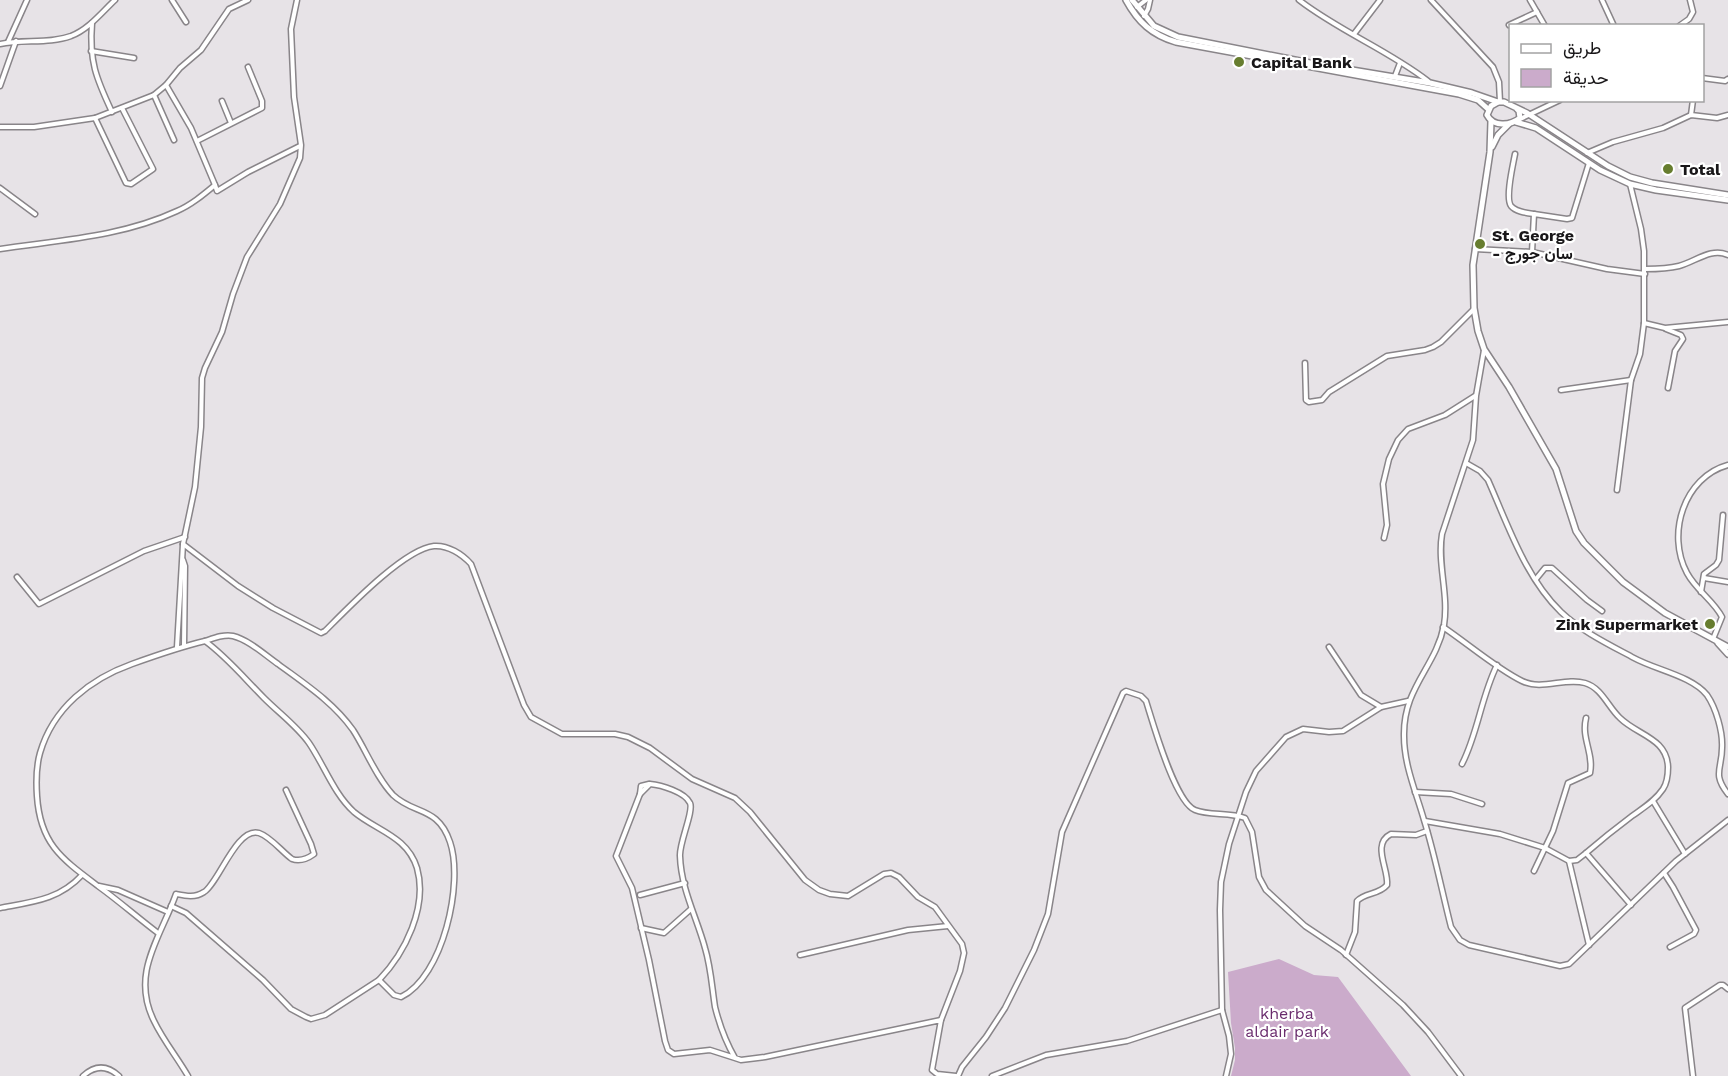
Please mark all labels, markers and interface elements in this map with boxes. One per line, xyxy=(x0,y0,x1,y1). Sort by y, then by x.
legend xyxy=(1509,24,1704,102)
text: طريق xyxy=(1563,37,1601,59)
place label: Capital Bank xyxy=(1251,53,1352,72)
marker: Capital Bank xyxy=(1232,55,1246,69)
text: حديقة xyxy=(1563,67,1609,88)
place label: Total xyxy=(1680,160,1721,179)
marker: Total xyxy=(1661,162,1675,176)
place label: St. George - سان جورج xyxy=(1492,226,1574,264)
marker: St. George - سان جورج xyxy=(1473,237,1487,251)
place label: Zink Supermarket xyxy=(1556,615,1698,634)
marker: Zink Supermarket xyxy=(1703,617,1717,631)
park label: kherba aldair park xyxy=(1245,1004,1329,1041)

